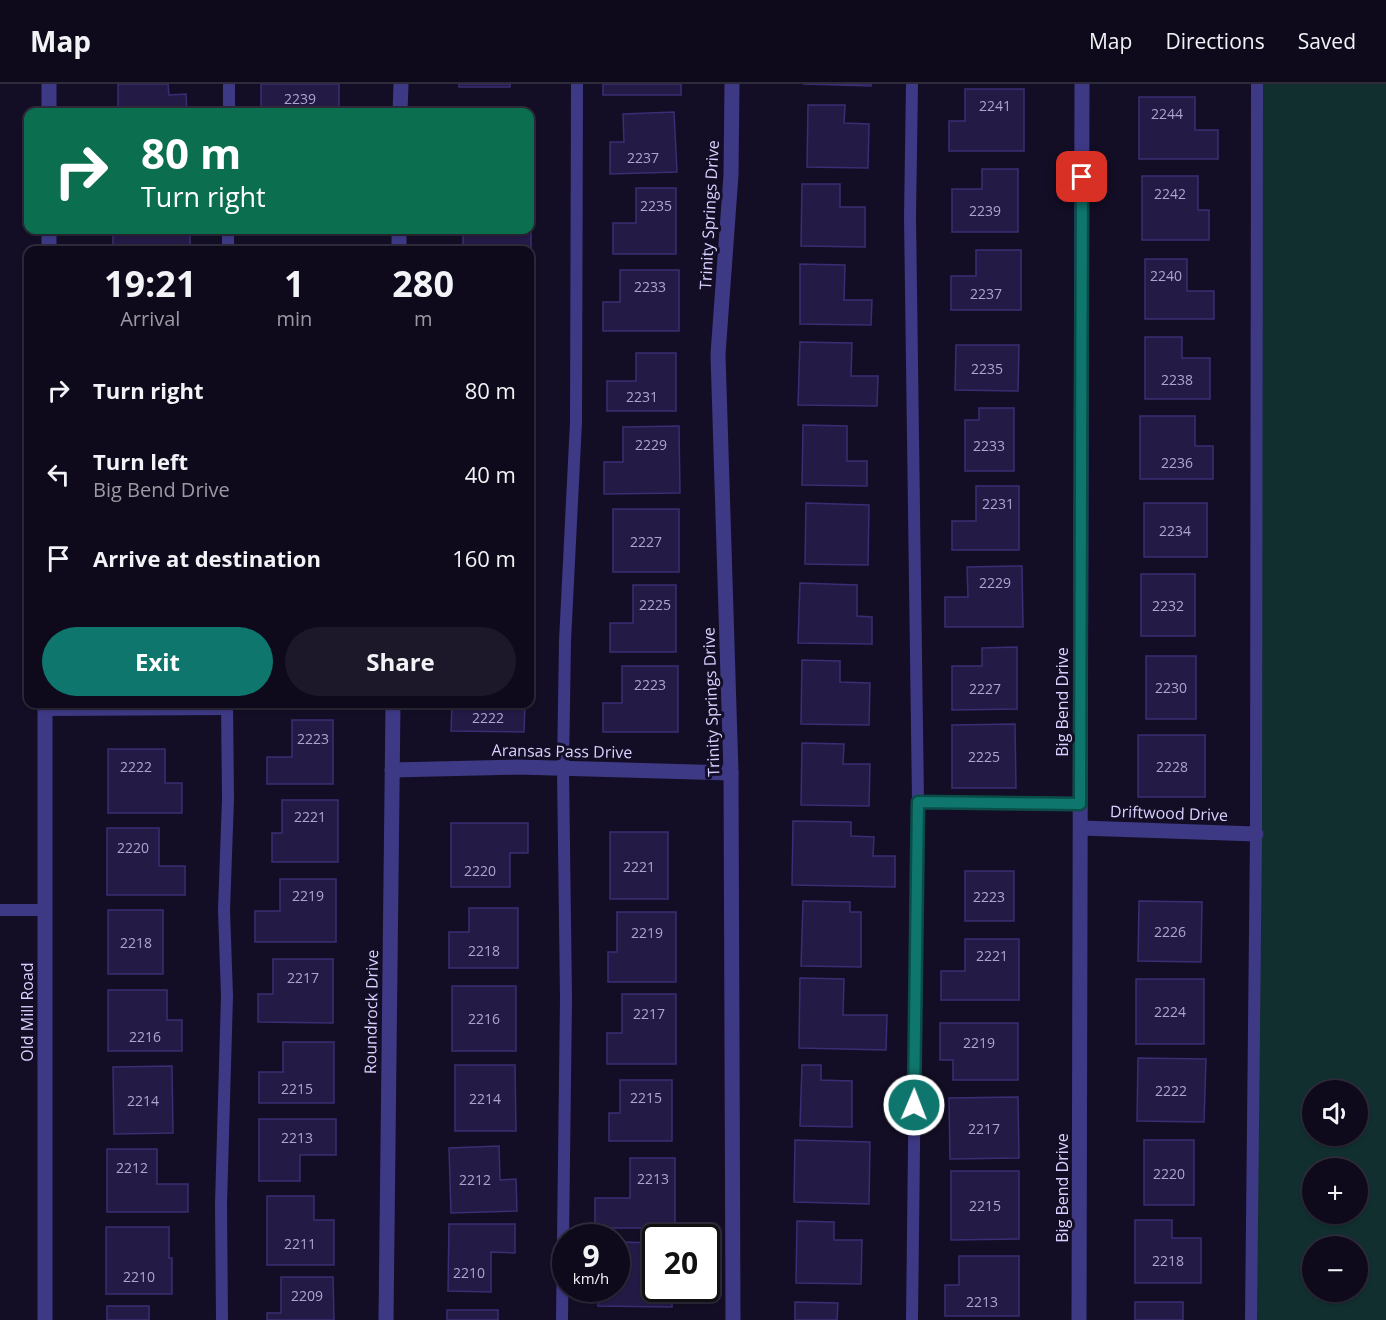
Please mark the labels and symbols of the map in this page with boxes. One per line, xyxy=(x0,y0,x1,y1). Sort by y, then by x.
house number: 2239 xyxy=(284,89,316,108)
house number: 2241 xyxy=(979,96,1011,115)
house number: 2244 xyxy=(1151,104,1183,123)
street label: Trinity Springs Drive xyxy=(694,140,724,290)
house number: 2237 xyxy=(627,148,659,167)
pin xyxy=(1056,151,1107,202)
house number: 2242 xyxy=(1154,184,1186,203)
house number: 2235 xyxy=(640,196,672,215)
house number: 2239 xyxy=(969,201,1001,220)
house number: 2240 xyxy=(1150,266,1182,285)
house number: 2233 xyxy=(634,277,666,296)
house number: 2237 xyxy=(970,284,1002,303)
house number: 2235 xyxy=(971,359,1003,378)
house number: 2238 xyxy=(1161,370,1193,389)
house number: 2231 xyxy=(626,387,658,406)
house number: 2229 xyxy=(635,435,667,454)
house number: 2233 xyxy=(973,436,1005,455)
house number: 2236 xyxy=(1161,453,1193,472)
house number: 2231 xyxy=(982,494,1014,513)
house number: 2234 xyxy=(1159,521,1191,540)
house number: 2227 xyxy=(630,532,662,551)
house number: 2229 xyxy=(979,573,1011,592)
house number: 2225 xyxy=(639,595,671,614)
house number: 2232 xyxy=(1152,596,1184,615)
street label: Trinity Springs Drive xyxy=(697,627,725,777)
street label: Big Bend Drive xyxy=(1051,647,1073,757)
house number: 2223 xyxy=(634,675,666,694)
house number: 2230 xyxy=(1155,678,1187,697)
house number: 2227 xyxy=(969,679,1001,698)
house number: 2222 xyxy=(472,708,504,727)
house number: 2223 xyxy=(297,729,329,748)
street label: Aransas Pass Drive xyxy=(491,739,633,763)
house number: 2225 xyxy=(968,747,1000,766)
house number: 2222 xyxy=(120,757,152,776)
house number: 2228 xyxy=(1156,757,1188,776)
street label: Driftwood Drive xyxy=(1110,800,1228,826)
house number: 2221 xyxy=(294,807,326,826)
house number: 2220 xyxy=(117,838,149,857)
house number: 2221 xyxy=(623,857,655,876)
house number: 2220 xyxy=(464,861,496,880)
house number: 2219 xyxy=(292,886,324,905)
house number: 2223 xyxy=(973,887,1005,906)
house number: 2226 xyxy=(1154,922,1186,941)
house number: 2219 xyxy=(631,923,663,942)
house number: 2218 xyxy=(120,933,152,952)
house number: 2218 xyxy=(468,941,500,960)
house number: 2221 xyxy=(976,946,1008,965)
street label: Roundrock Drive xyxy=(359,950,383,1074)
street label: Old Mill Road xyxy=(16,962,38,1062)
house number: 2217 xyxy=(287,968,319,987)
house number: 2224 xyxy=(1154,1002,1186,1021)
house number: 2217 xyxy=(633,1004,665,1023)
house number: 2216 xyxy=(468,1009,500,1028)
house number: 2216 xyxy=(129,1027,161,1046)
house number: 2219 xyxy=(963,1033,995,1052)
position arrow xyxy=(882,1073,946,1137)
house number: 2215 xyxy=(281,1079,313,1098)
house number: 2222 xyxy=(1155,1081,1187,1100)
house number: 2215 xyxy=(630,1088,662,1107)
house number: 2214 xyxy=(469,1089,501,1108)
house number: 2214 xyxy=(127,1091,159,1110)
house number: 2217 xyxy=(968,1119,1000,1138)
house number: 2213 xyxy=(281,1128,313,1147)
street label: Big Bend Drive xyxy=(1051,1133,1073,1243)
house number: 2212 xyxy=(116,1158,148,1177)
house number: 2220 xyxy=(1153,1164,1185,1183)
house number: 2213 xyxy=(637,1169,669,1188)
house number: 2212 xyxy=(459,1170,491,1189)
house number: 2215 xyxy=(969,1196,1001,1215)
speed limit sign: 20 xyxy=(642,1224,720,1302)
house number: 2211 xyxy=(284,1234,316,1253)
house number: 2218 xyxy=(1152,1251,1184,1270)
house number: 2210 xyxy=(453,1263,485,1282)
house number: 2210 xyxy=(123,1267,155,1286)
house number: 2209 xyxy=(291,1286,323,1305)
house number: 2213 xyxy=(966,1292,998,1311)

